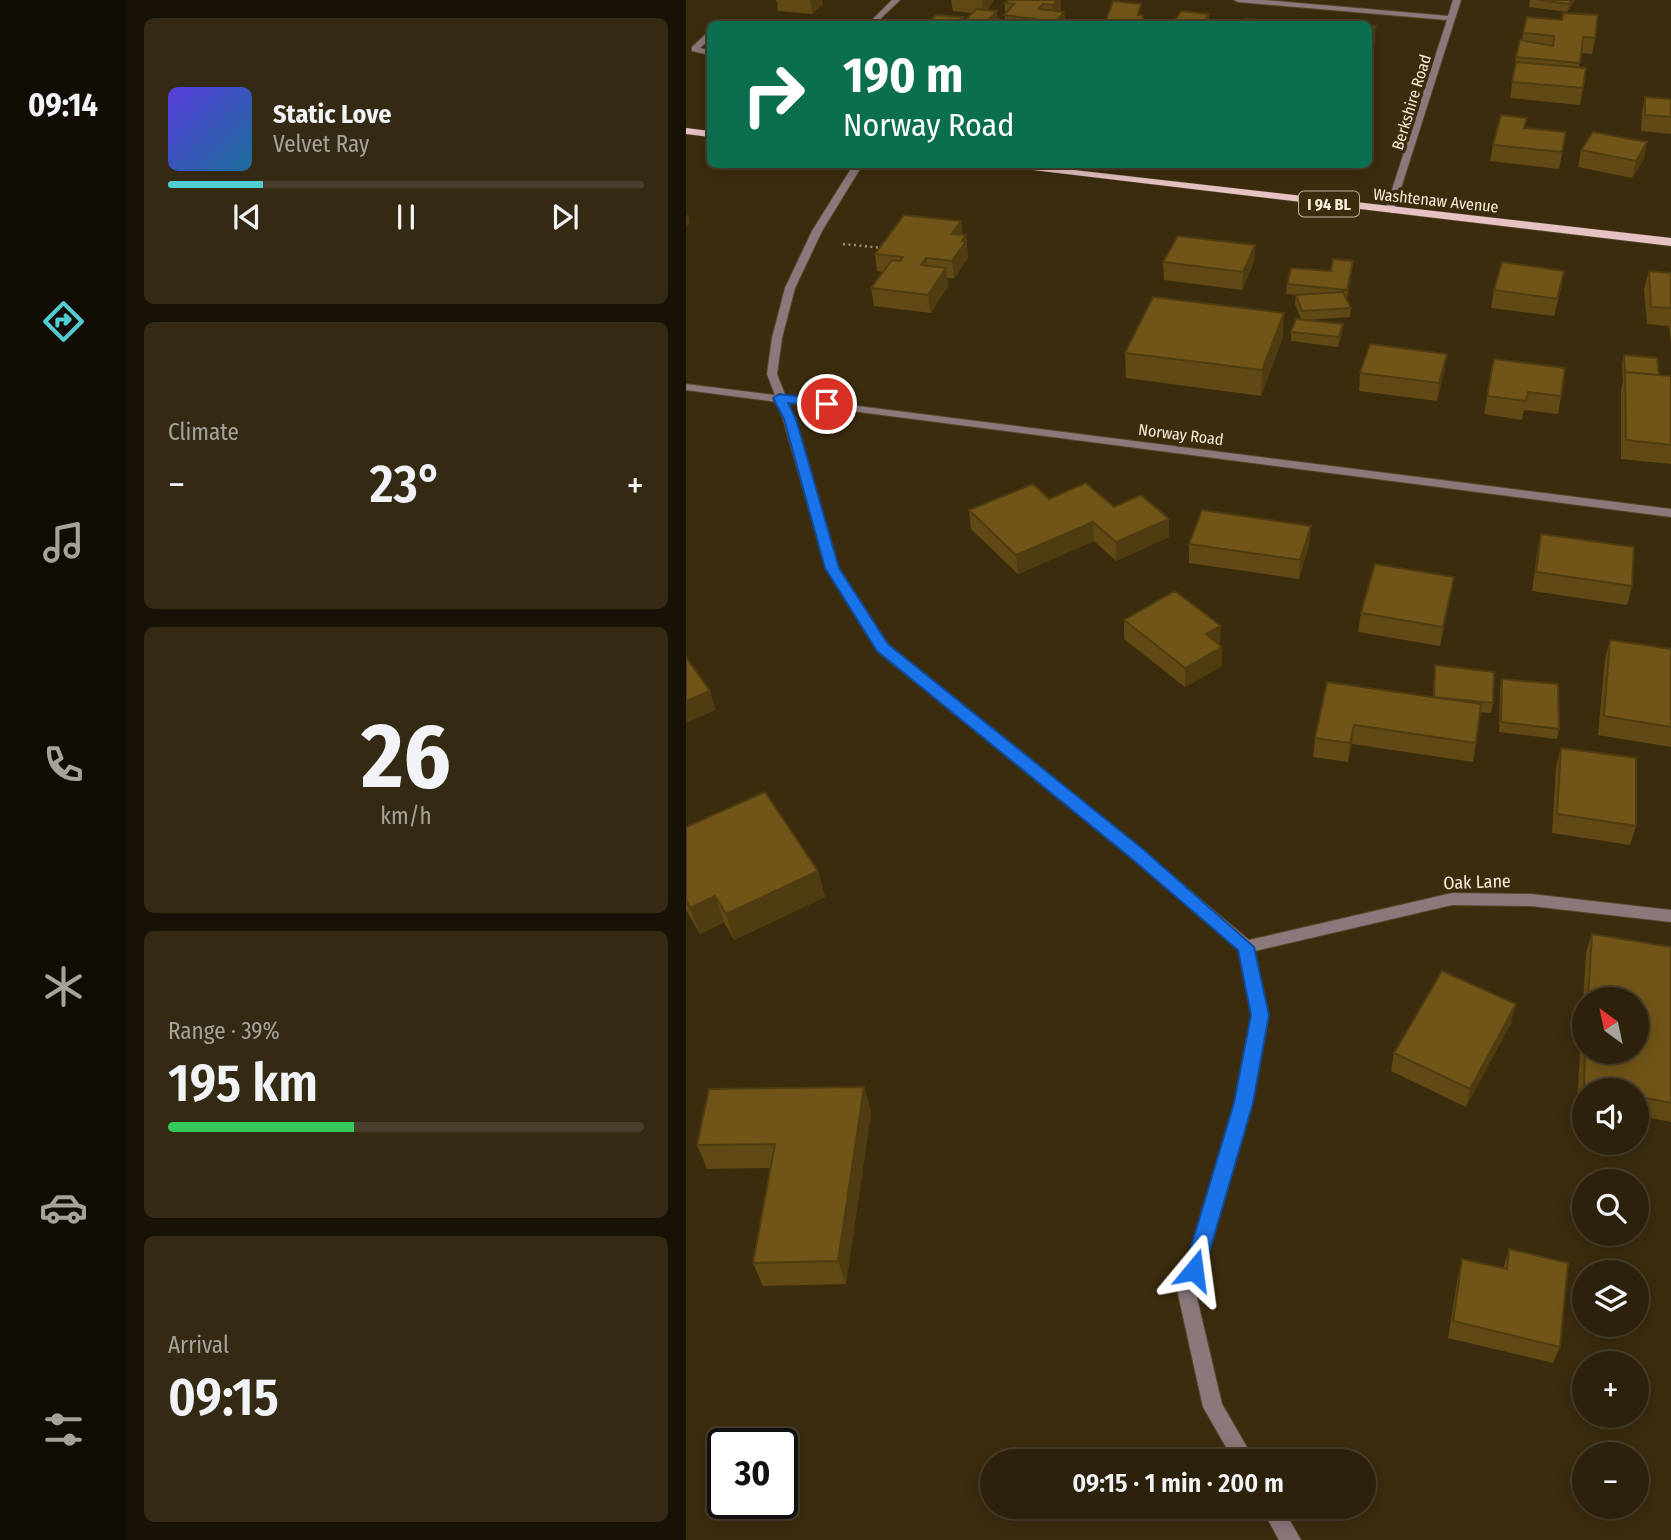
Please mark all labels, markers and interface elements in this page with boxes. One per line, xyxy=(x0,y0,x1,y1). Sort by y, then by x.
text: 190 m xyxy=(843,46,963,105)
icon: right xyxy=(728,49,819,140)
street label: Berkshire Road xyxy=(1388,52,1435,152)
text: 09:14 xyxy=(28,86,98,124)
text: Static Love xyxy=(273,99,391,130)
text: Norway Road xyxy=(843,106,1014,144)
text: Velvet Ray xyxy=(273,130,369,158)
street label: Washtenaw Avenue xyxy=(1372,184,1500,217)
road number: I 94 BL xyxy=(1299,192,1359,216)
icon: previous xyxy=(228,198,266,236)
icon: pause xyxy=(387,198,425,236)
icon: next xyxy=(546,198,584,236)
icon: directions xyxy=(39,297,88,346)
pin xyxy=(797,374,857,434)
icon: arrive xyxy=(808,385,846,423)
text: Climate xyxy=(168,418,239,446)
street label: Norway Road xyxy=(1137,420,1225,449)
text: 23° xyxy=(370,453,442,516)
text: − xyxy=(168,462,185,508)
text: + xyxy=(627,462,644,508)
icon: music xyxy=(39,518,88,567)
text: 26 xyxy=(361,702,451,811)
icon: phone xyxy=(39,740,88,789)
text: km/h xyxy=(380,802,432,830)
street label: Oak Lane xyxy=(1443,870,1511,894)
icon: climate xyxy=(39,962,88,1011)
north arrow xyxy=(1572,987,1648,1064)
map controls xyxy=(1572,987,1649,1519)
text: Range · 39% xyxy=(168,1017,280,1045)
text: 195 km xyxy=(168,1052,318,1115)
button: sound xyxy=(1572,1078,1649,1155)
button: search xyxy=(1572,1169,1649,1246)
icon: car xyxy=(39,1183,88,1232)
position arrow xyxy=(1157,1233,1231,1307)
button: layers xyxy=(1572,1260,1649,1337)
text: Arrival xyxy=(168,1331,229,1359)
button: + xyxy=(1572,1351,1649,1428)
text: 09:15 xyxy=(168,1366,279,1429)
icon: filters xyxy=(39,1405,88,1454)
speed limit sign: 30 xyxy=(707,1428,798,1519)
button: − xyxy=(1572,1442,1649,1519)
text: 09:15 · 1 min · 200 m xyxy=(1072,1468,1284,1499)

